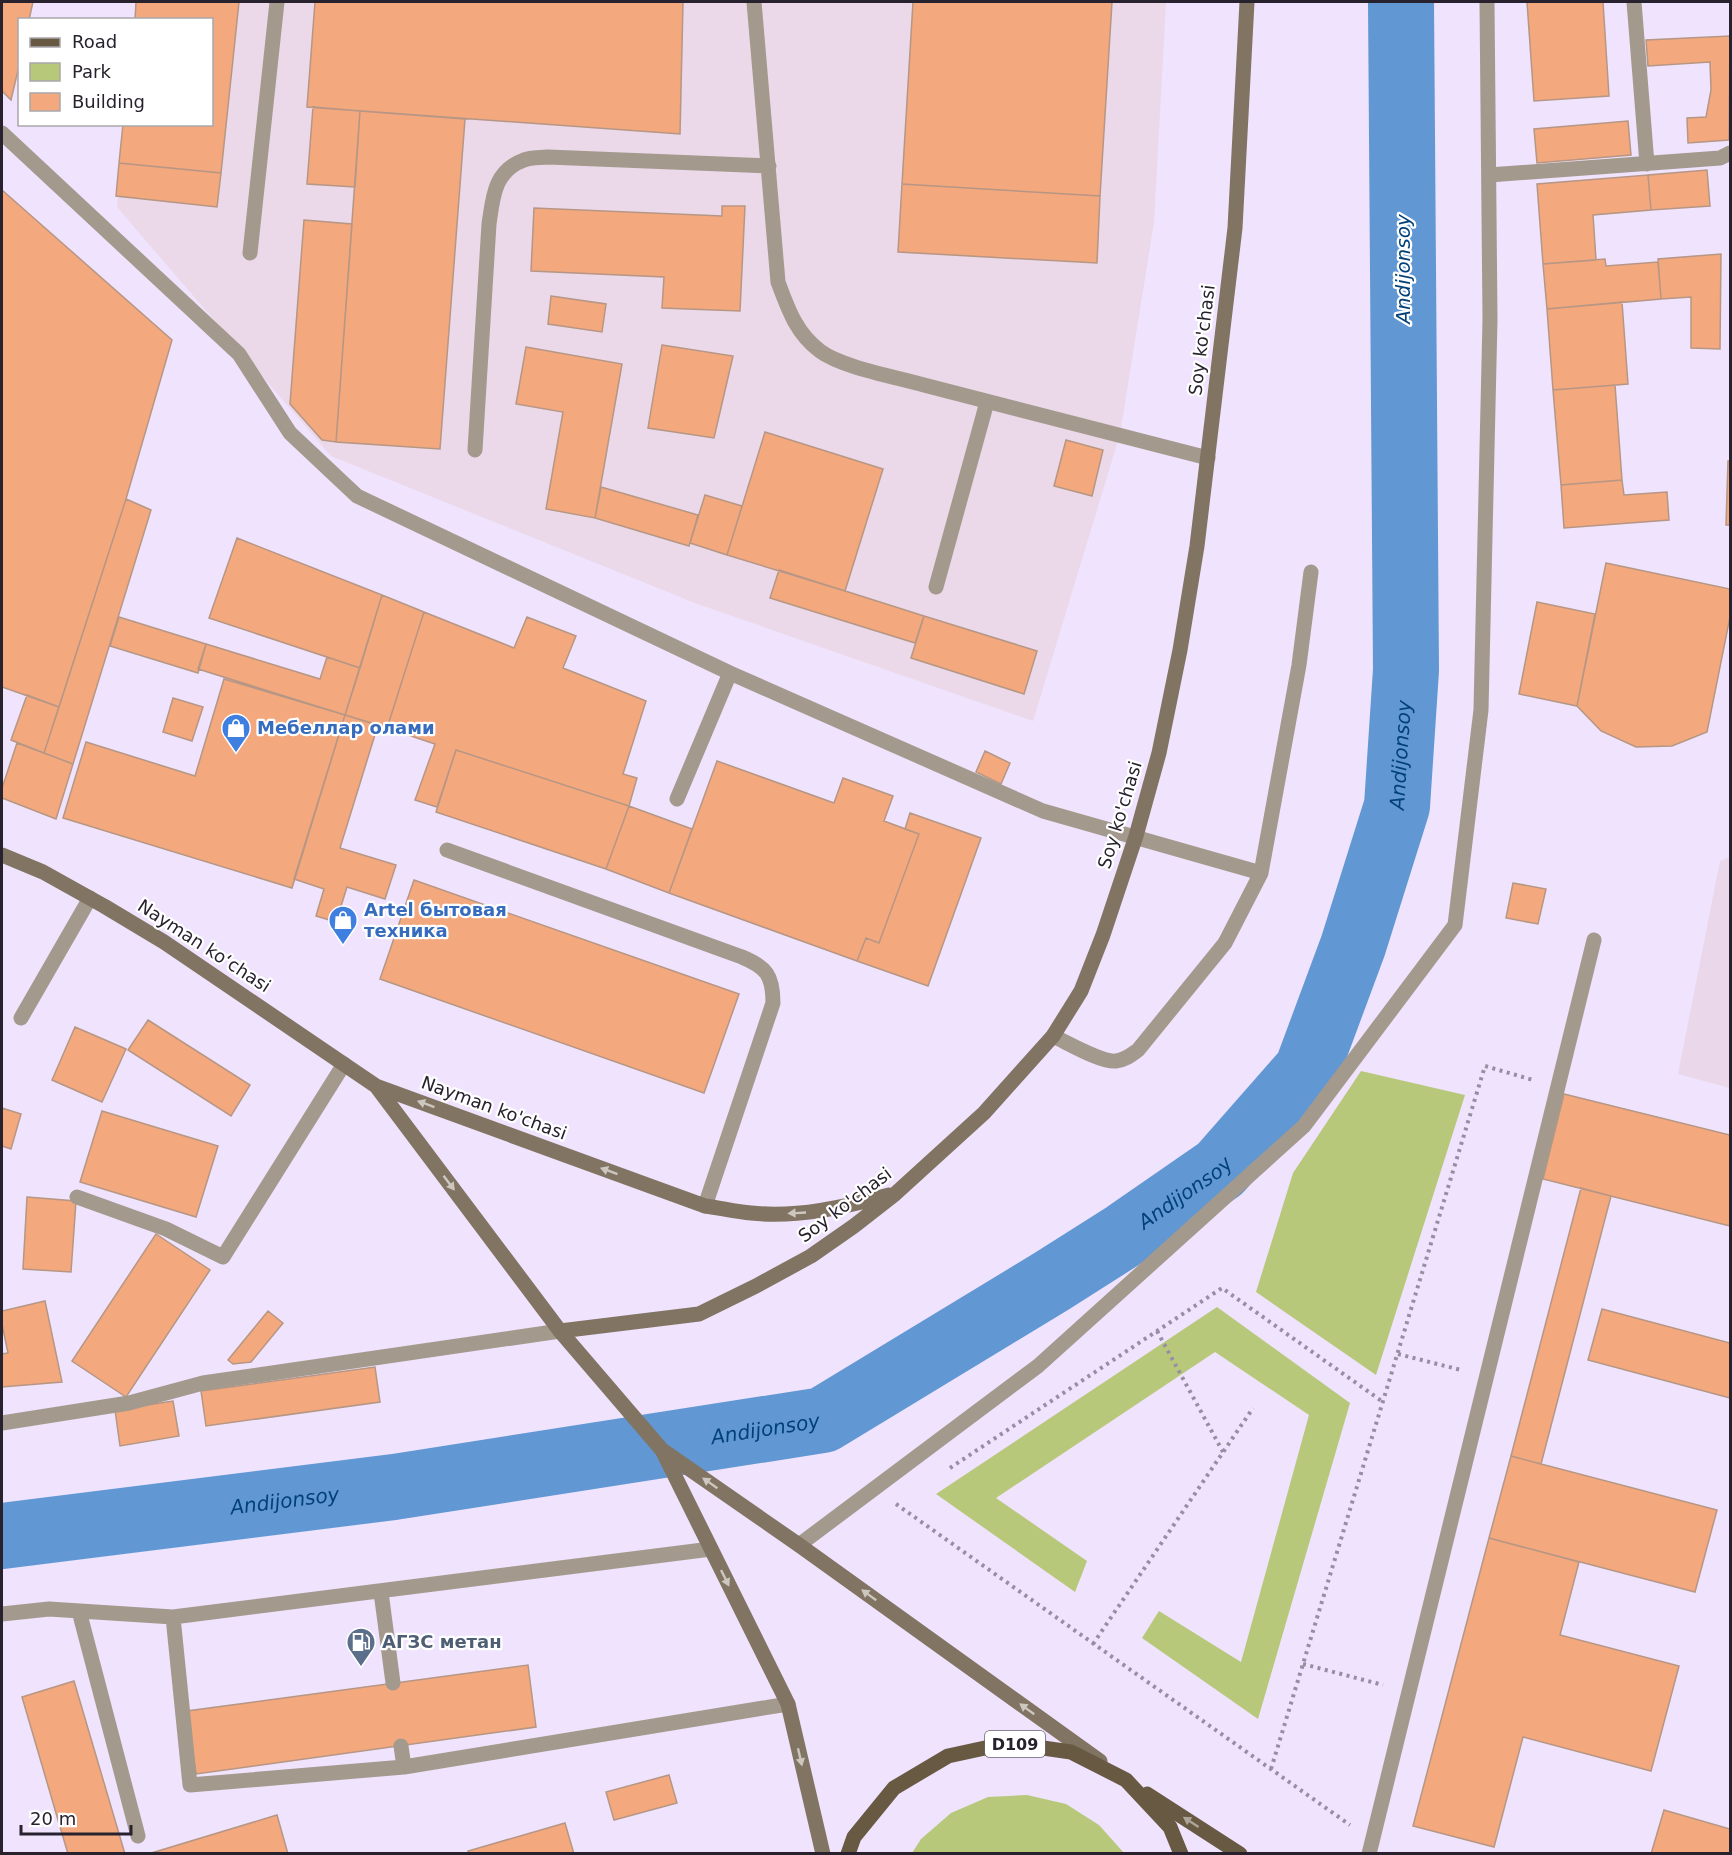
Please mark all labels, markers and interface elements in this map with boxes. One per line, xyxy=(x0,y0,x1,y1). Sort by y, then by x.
legend xyxy=(18,18,213,126)
text: Road xyxy=(72,31,117,52)
text: Park xyxy=(72,61,111,82)
text: Building xyxy=(72,91,145,112)
water label: Andijonsoy xyxy=(1391,213,1415,326)
street label: Soy ko'chasi xyxy=(1184,283,1219,396)
water label: Andijonsoy xyxy=(1385,698,1416,812)
shop icon: Мебеллар олами xyxy=(220,712,252,754)
place label: Мебеллар олами xyxy=(257,717,435,738)
street label: Soy ko'chasi xyxy=(1093,759,1146,871)
street label: Nayman koʻchasi xyxy=(134,895,275,996)
place label: Artel бытовая техника xyxy=(364,899,507,941)
shop icon: Artel бытовая техника xyxy=(327,904,359,946)
street label: Nayman ko'chasi xyxy=(419,1071,570,1144)
one-way arrow xyxy=(416,1098,434,1108)
water label: Andijonsoy xyxy=(1132,1151,1238,1235)
street label: Soy ko'chasi xyxy=(794,1163,895,1246)
one-way arrow xyxy=(600,1165,618,1175)
one-way arrow xyxy=(442,1175,454,1190)
one-way arrow xyxy=(787,1208,806,1218)
water label: Andijonsoy xyxy=(707,1408,823,1450)
one-way arrow xyxy=(702,1477,718,1489)
water label: Andijonsoy xyxy=(227,1482,342,1520)
one-way arrow xyxy=(720,1569,730,1586)
one-way arrow xyxy=(862,1589,878,1601)
fuel station icon: АГЗС метан xyxy=(345,1626,377,1668)
place label: АГЗС метан xyxy=(382,1631,502,1652)
one-way arrow xyxy=(1020,1703,1036,1715)
road number: D109 xyxy=(985,1731,1045,1757)
one-way arrow xyxy=(796,1748,805,1767)
scale bar xyxy=(21,1798,130,1836)
text: 20 m xyxy=(30,1808,76,1829)
one-way arrow xyxy=(1183,1817,1199,1828)

